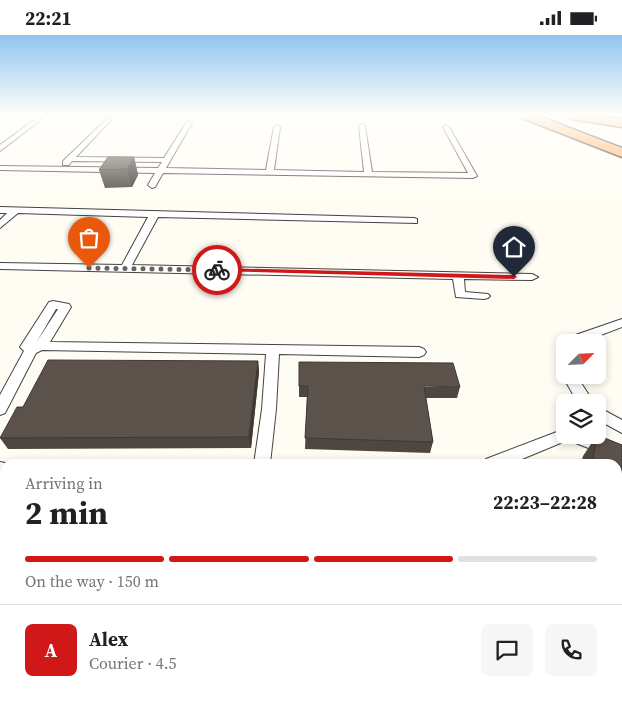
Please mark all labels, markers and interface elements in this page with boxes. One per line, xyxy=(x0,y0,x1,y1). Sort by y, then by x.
text: 22:21 xyxy=(25,5,72,31)
pin xyxy=(68,217,110,268)
icon: bag xyxy=(75,224,103,252)
pin xyxy=(493,226,535,277)
icon: home xyxy=(500,233,528,261)
courier xyxy=(192,245,242,295)
icon: bike xyxy=(203,256,231,284)
north arrow xyxy=(556,334,606,384)
map controls xyxy=(556,334,606,444)
button: layers xyxy=(556,394,606,444)
text: Arriving in xyxy=(25,472,103,494)
text: 22:23–22:28 xyxy=(493,489,597,515)
text: 2 min xyxy=(25,491,108,535)
text: On the way · 150 m xyxy=(25,570,159,592)
button: chat xyxy=(481,624,533,676)
button: phone xyxy=(545,624,597,676)
text: Alex xyxy=(89,626,128,652)
text: A xyxy=(45,637,57,663)
text: Courier · 4.5 xyxy=(89,652,177,674)

